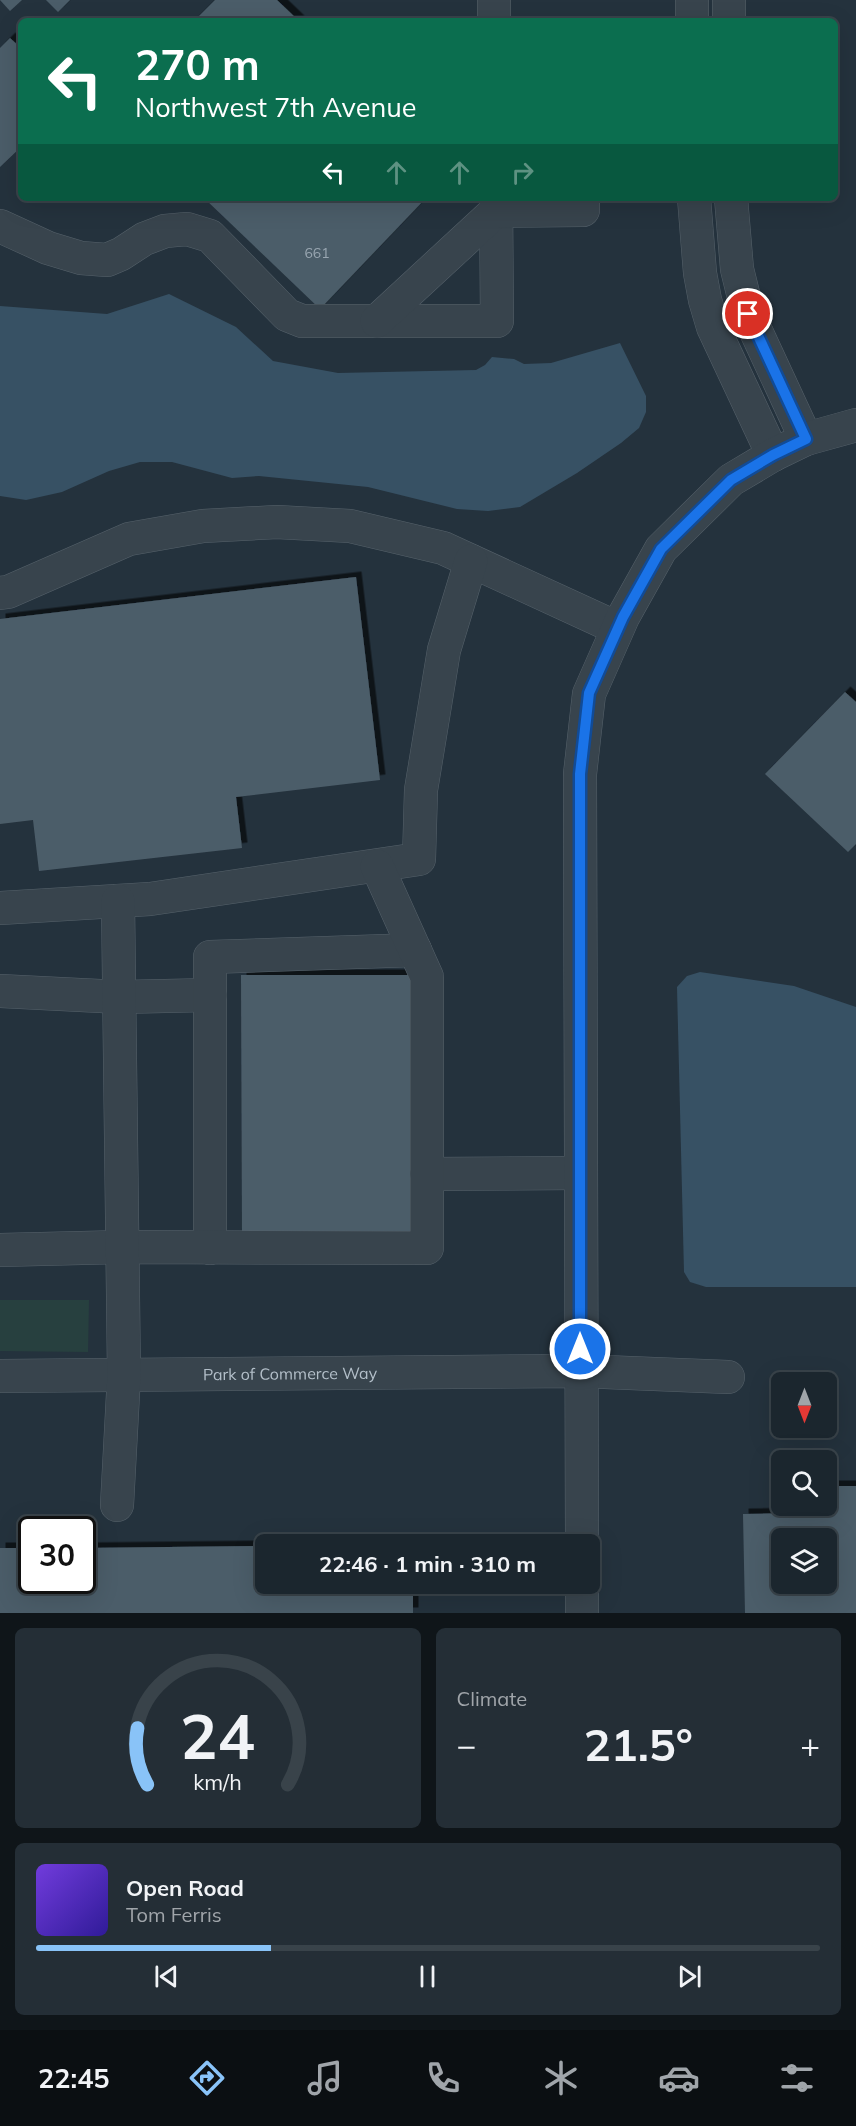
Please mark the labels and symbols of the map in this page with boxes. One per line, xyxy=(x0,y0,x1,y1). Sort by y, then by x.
house number: 661 xyxy=(304,244,330,262)
pin xyxy=(722,288,773,339)
position arrow xyxy=(548,1317,612,1381)
street label: Park of Commerce Way xyxy=(203,1363,378,1384)
north arrow xyxy=(771,1372,837,1438)
speed limit sign: 30 xyxy=(18,1516,96,1594)

